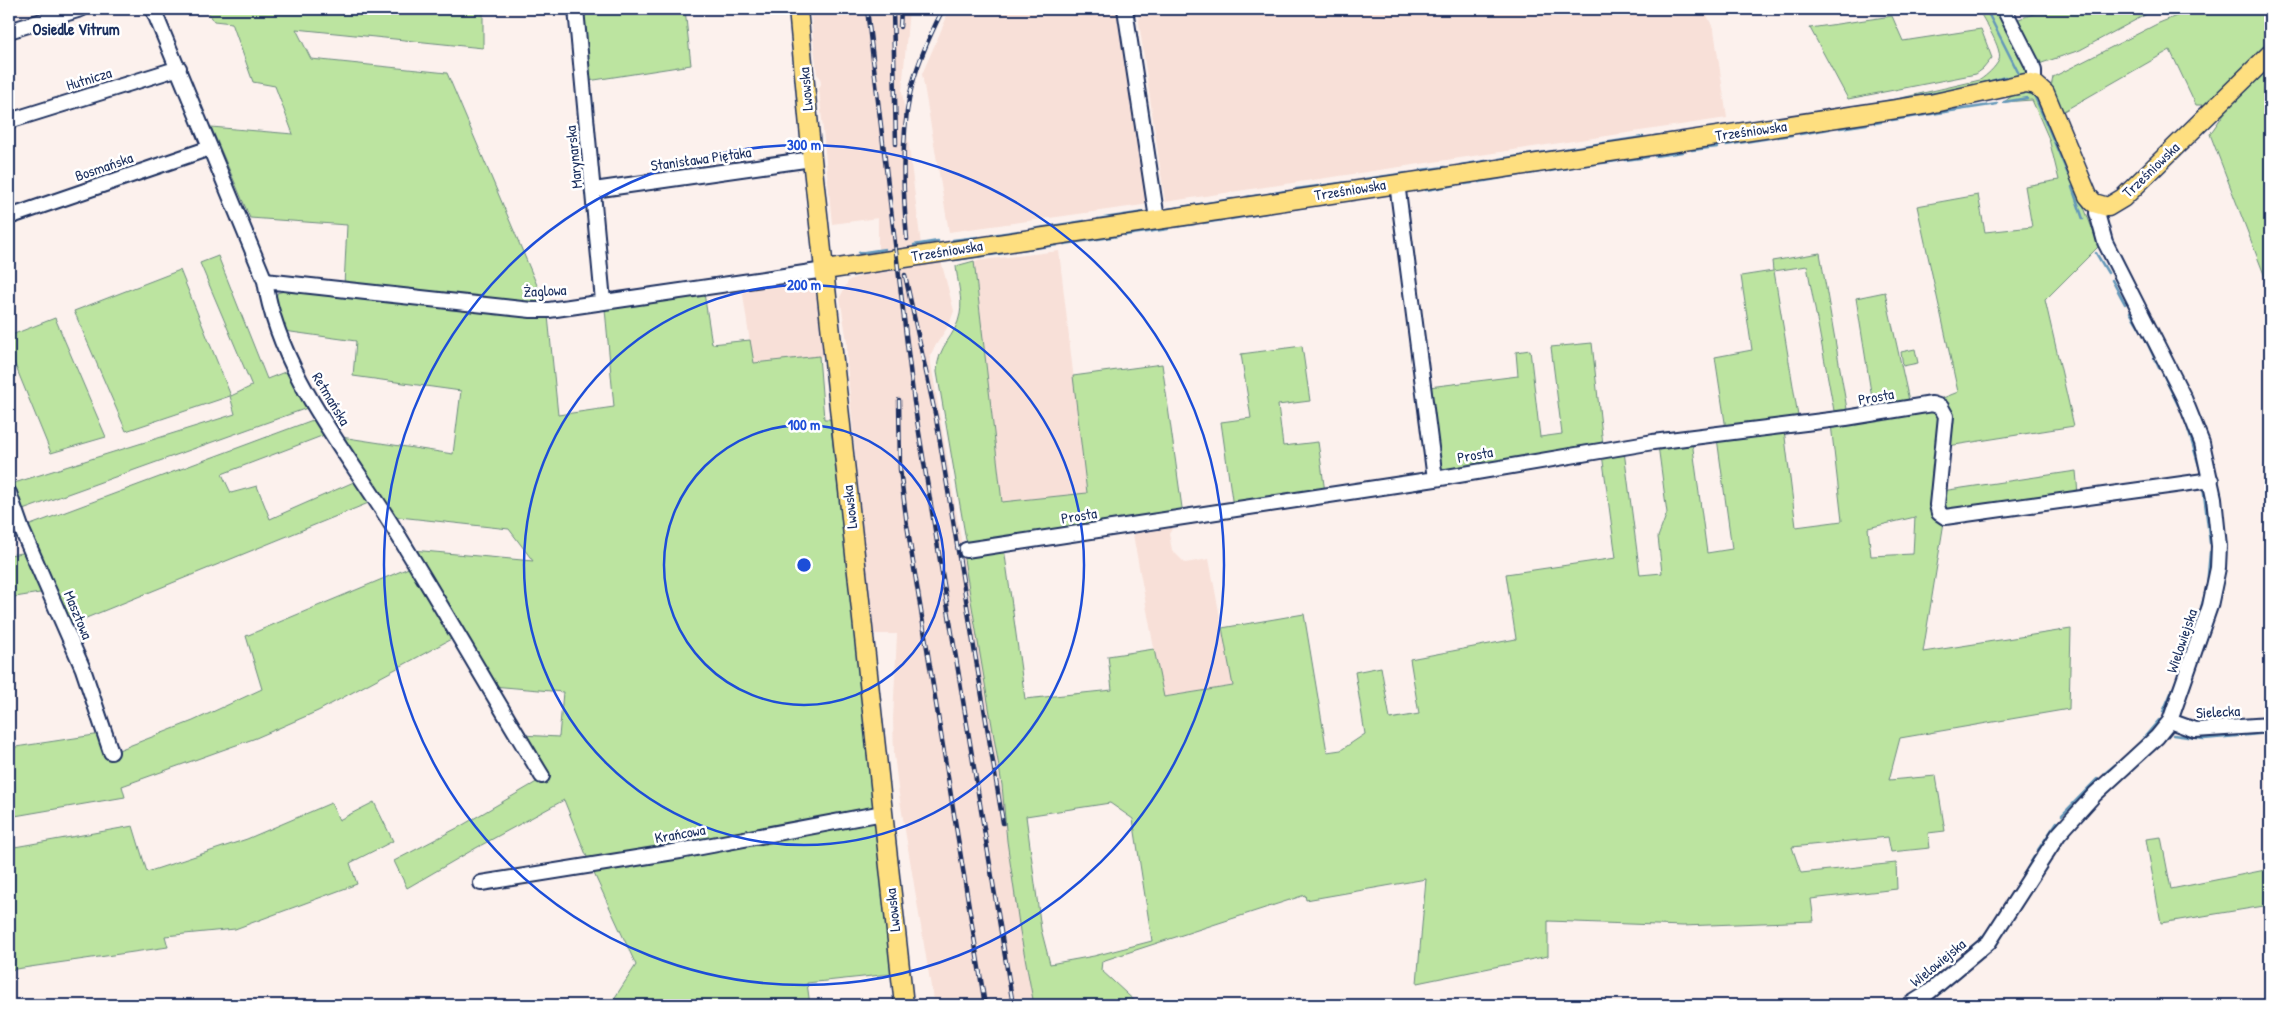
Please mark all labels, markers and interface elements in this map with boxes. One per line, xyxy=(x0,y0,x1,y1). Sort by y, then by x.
district label: Osiedle Vitrum xyxy=(32,18,120,40)
street label: Hutnicza xyxy=(64,62,114,95)
street label: Lwowska xyxy=(793,66,818,112)
street label: Trześniowska xyxy=(1714,115,1788,146)
street label: Marynarska xyxy=(560,124,587,190)
text: 300 m xyxy=(787,134,821,155)
street label: Trześniowska xyxy=(2117,137,2184,202)
street label: Stanisława Piętaka xyxy=(649,141,753,176)
street label: Bosmańska xyxy=(72,147,136,186)
street label: Trześniowska xyxy=(1313,173,1387,206)
street label: Trześniowska xyxy=(910,234,984,267)
text: 200 m xyxy=(787,274,821,295)
street label: Żaglowa xyxy=(523,279,567,302)
street label: Retmańska xyxy=(307,368,356,429)
street label: Prosta xyxy=(1856,383,1896,410)
text: 100 m xyxy=(788,414,820,435)
street label: Prosta xyxy=(1455,441,1495,468)
street label: Lwowska xyxy=(837,484,862,530)
street label: Prosta xyxy=(1060,502,1098,529)
centre of rings xyxy=(795,556,813,574)
street label: Masztowa xyxy=(59,587,98,643)
street label: Wielowiejska xyxy=(2161,606,2202,676)
street label: Sielecka xyxy=(2195,700,2241,723)
street label: Krańcowa xyxy=(653,819,707,848)
street label: Lwowska xyxy=(880,887,905,933)
street label: Wielowiejska xyxy=(1905,934,1970,992)

